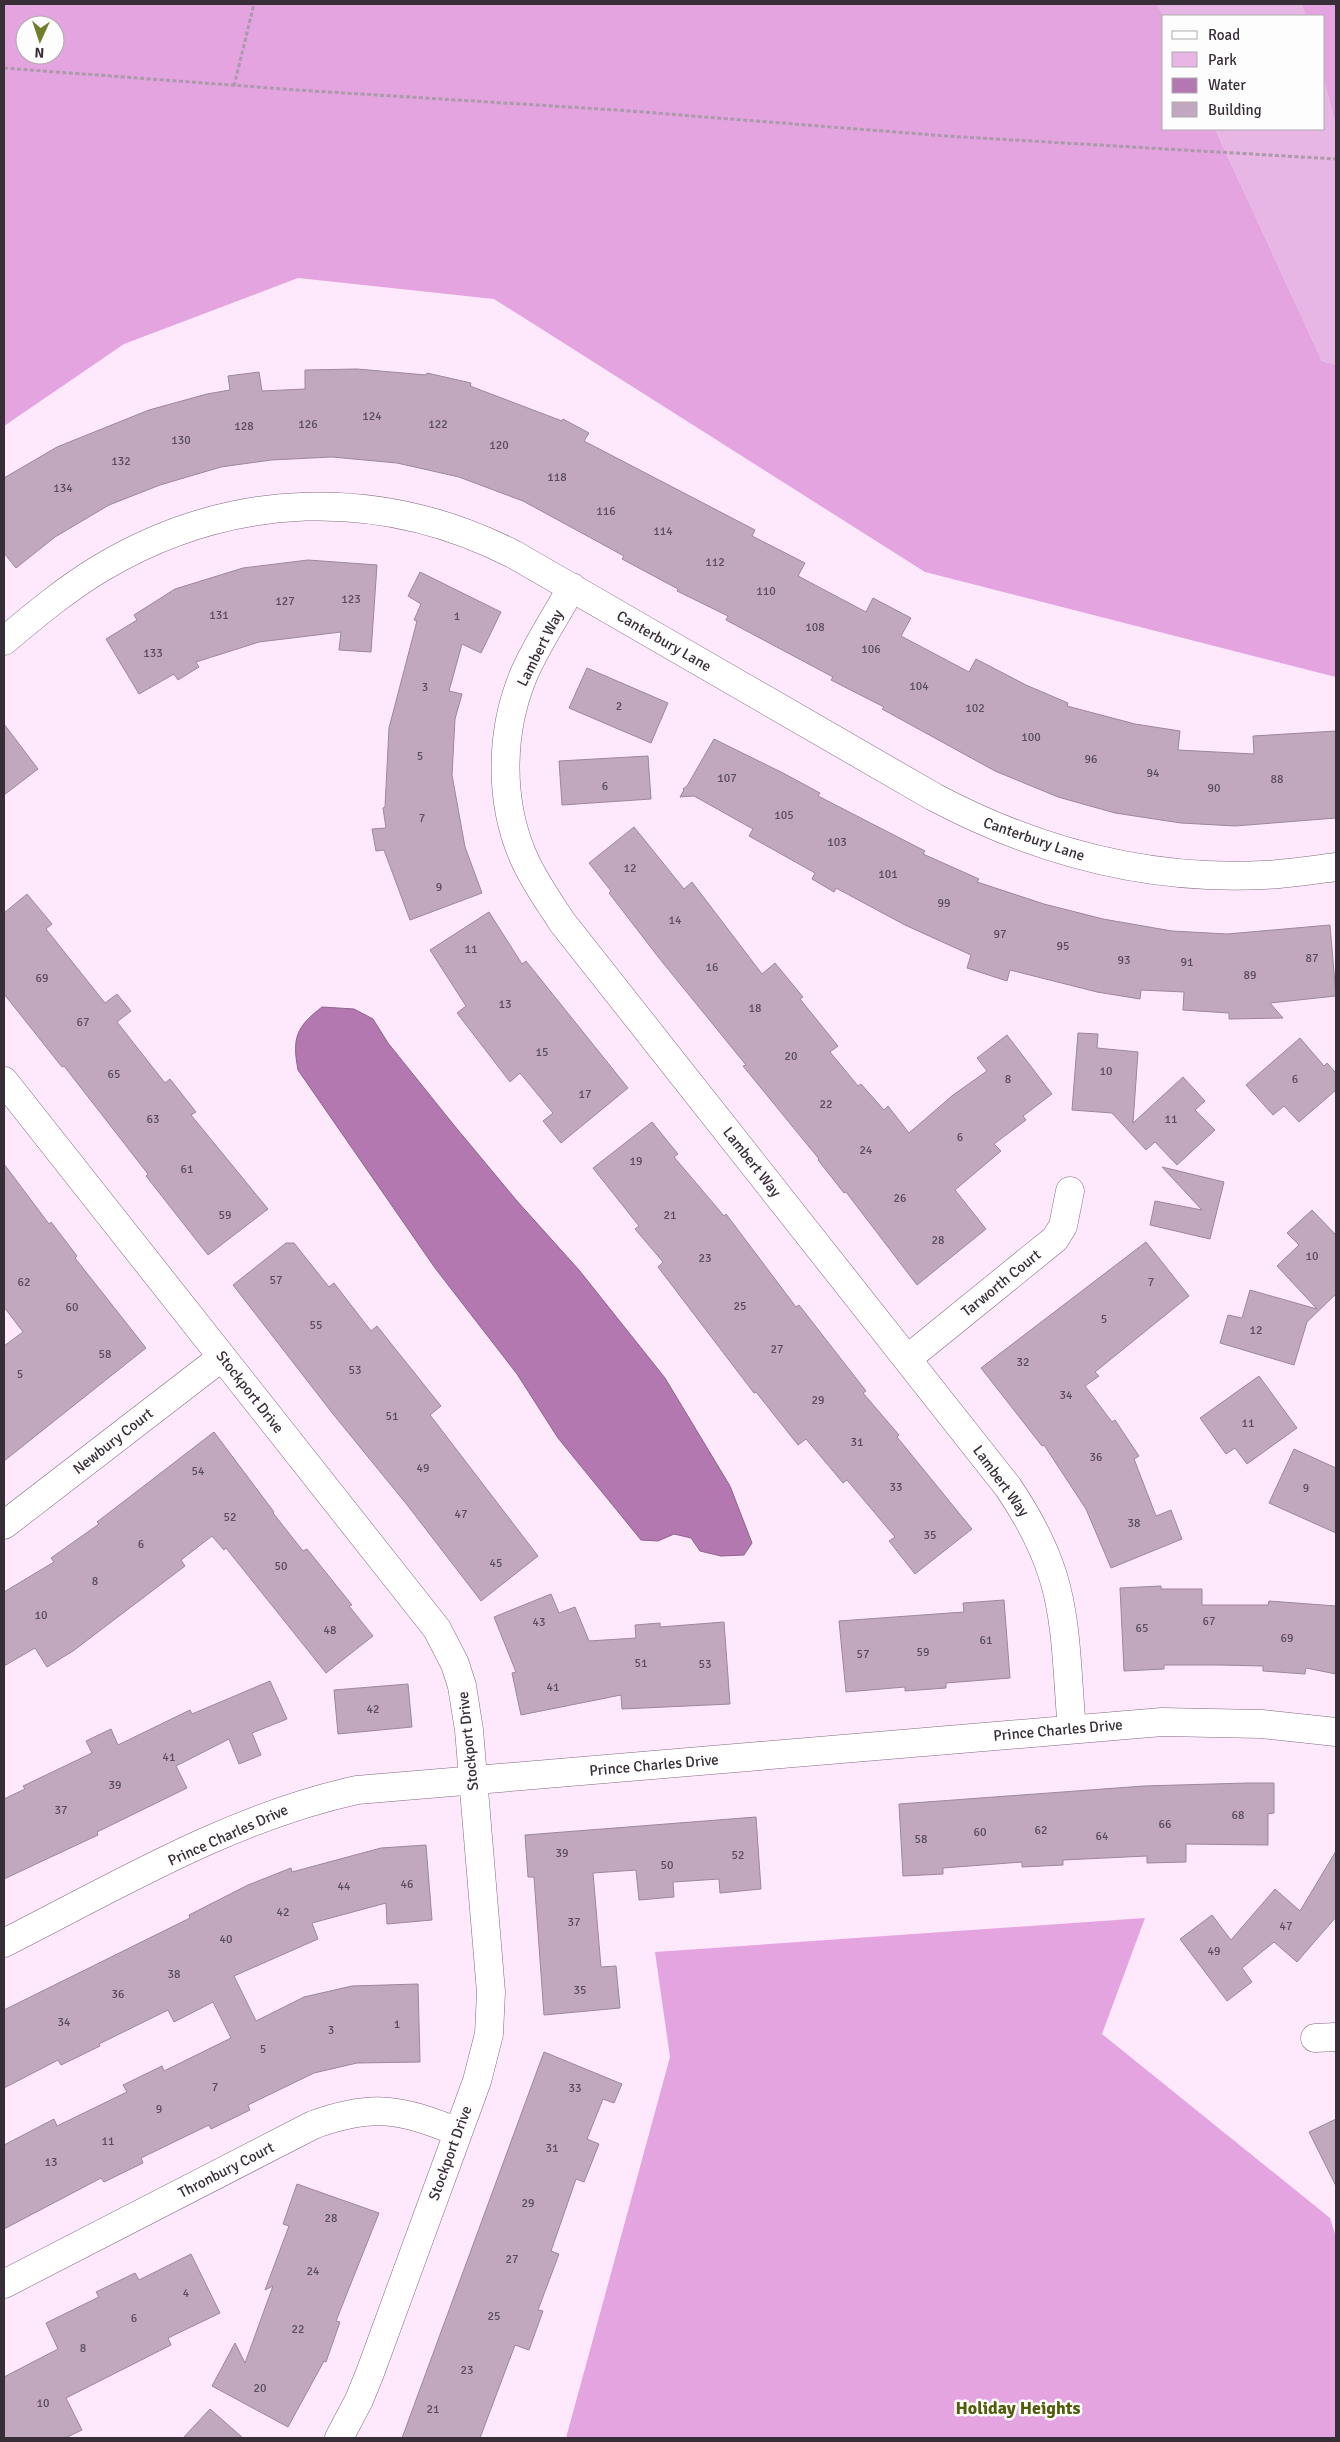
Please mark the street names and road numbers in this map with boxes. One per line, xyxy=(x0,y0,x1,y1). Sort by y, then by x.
street label: Lambert Way xyxy=(513,607,567,689)
street label: Canterbury Lane xyxy=(614,607,714,675)
street label: Canterbury Lane xyxy=(981,813,1087,865)
street label: Lambert Way xyxy=(719,1123,785,1201)
street label: Tarworth Court xyxy=(958,1246,1044,1320)
street label: Stockport Drive xyxy=(212,1347,288,1437)
street label: Newbury Court xyxy=(69,1404,157,1478)
street label: Lambert Way xyxy=(969,1442,1033,1520)
street label: Stockport Drive xyxy=(454,1691,482,1791)
street label: Prince Charles Drive xyxy=(993,1715,1123,1745)
street label: Prince Charles Drive xyxy=(589,1750,719,1780)
street label: Prince Charles Drive xyxy=(165,1800,291,1870)
street label: Stockport Drive xyxy=(425,2103,475,2203)
street label: Thronbury Court xyxy=(175,2138,277,2202)

